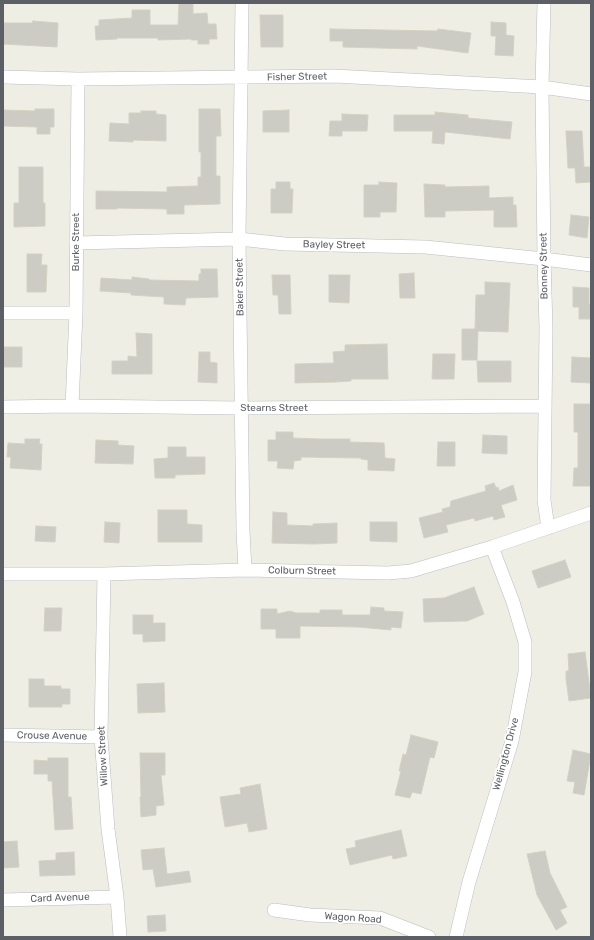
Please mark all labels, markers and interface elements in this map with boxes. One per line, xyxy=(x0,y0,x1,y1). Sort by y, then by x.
street label: Fisher Street xyxy=(267,70,327,84)
street label: Burke Street xyxy=(70,213,82,271)
street label: Bonney Street xyxy=(537,232,551,300)
street label: Bayley Street xyxy=(303,238,365,252)
street label: Baker Street xyxy=(233,258,247,316)
street label: Stearns Street xyxy=(240,402,308,414)
street label: Colburn Street xyxy=(268,564,336,578)
street label: Wellington Drive xyxy=(491,716,521,792)
street label: Willow Street xyxy=(95,726,111,786)
street label: Crouse Avenue xyxy=(17,729,87,743)
street label: Card Avenue xyxy=(30,891,90,905)
street label: Wagon Road xyxy=(324,910,382,926)

